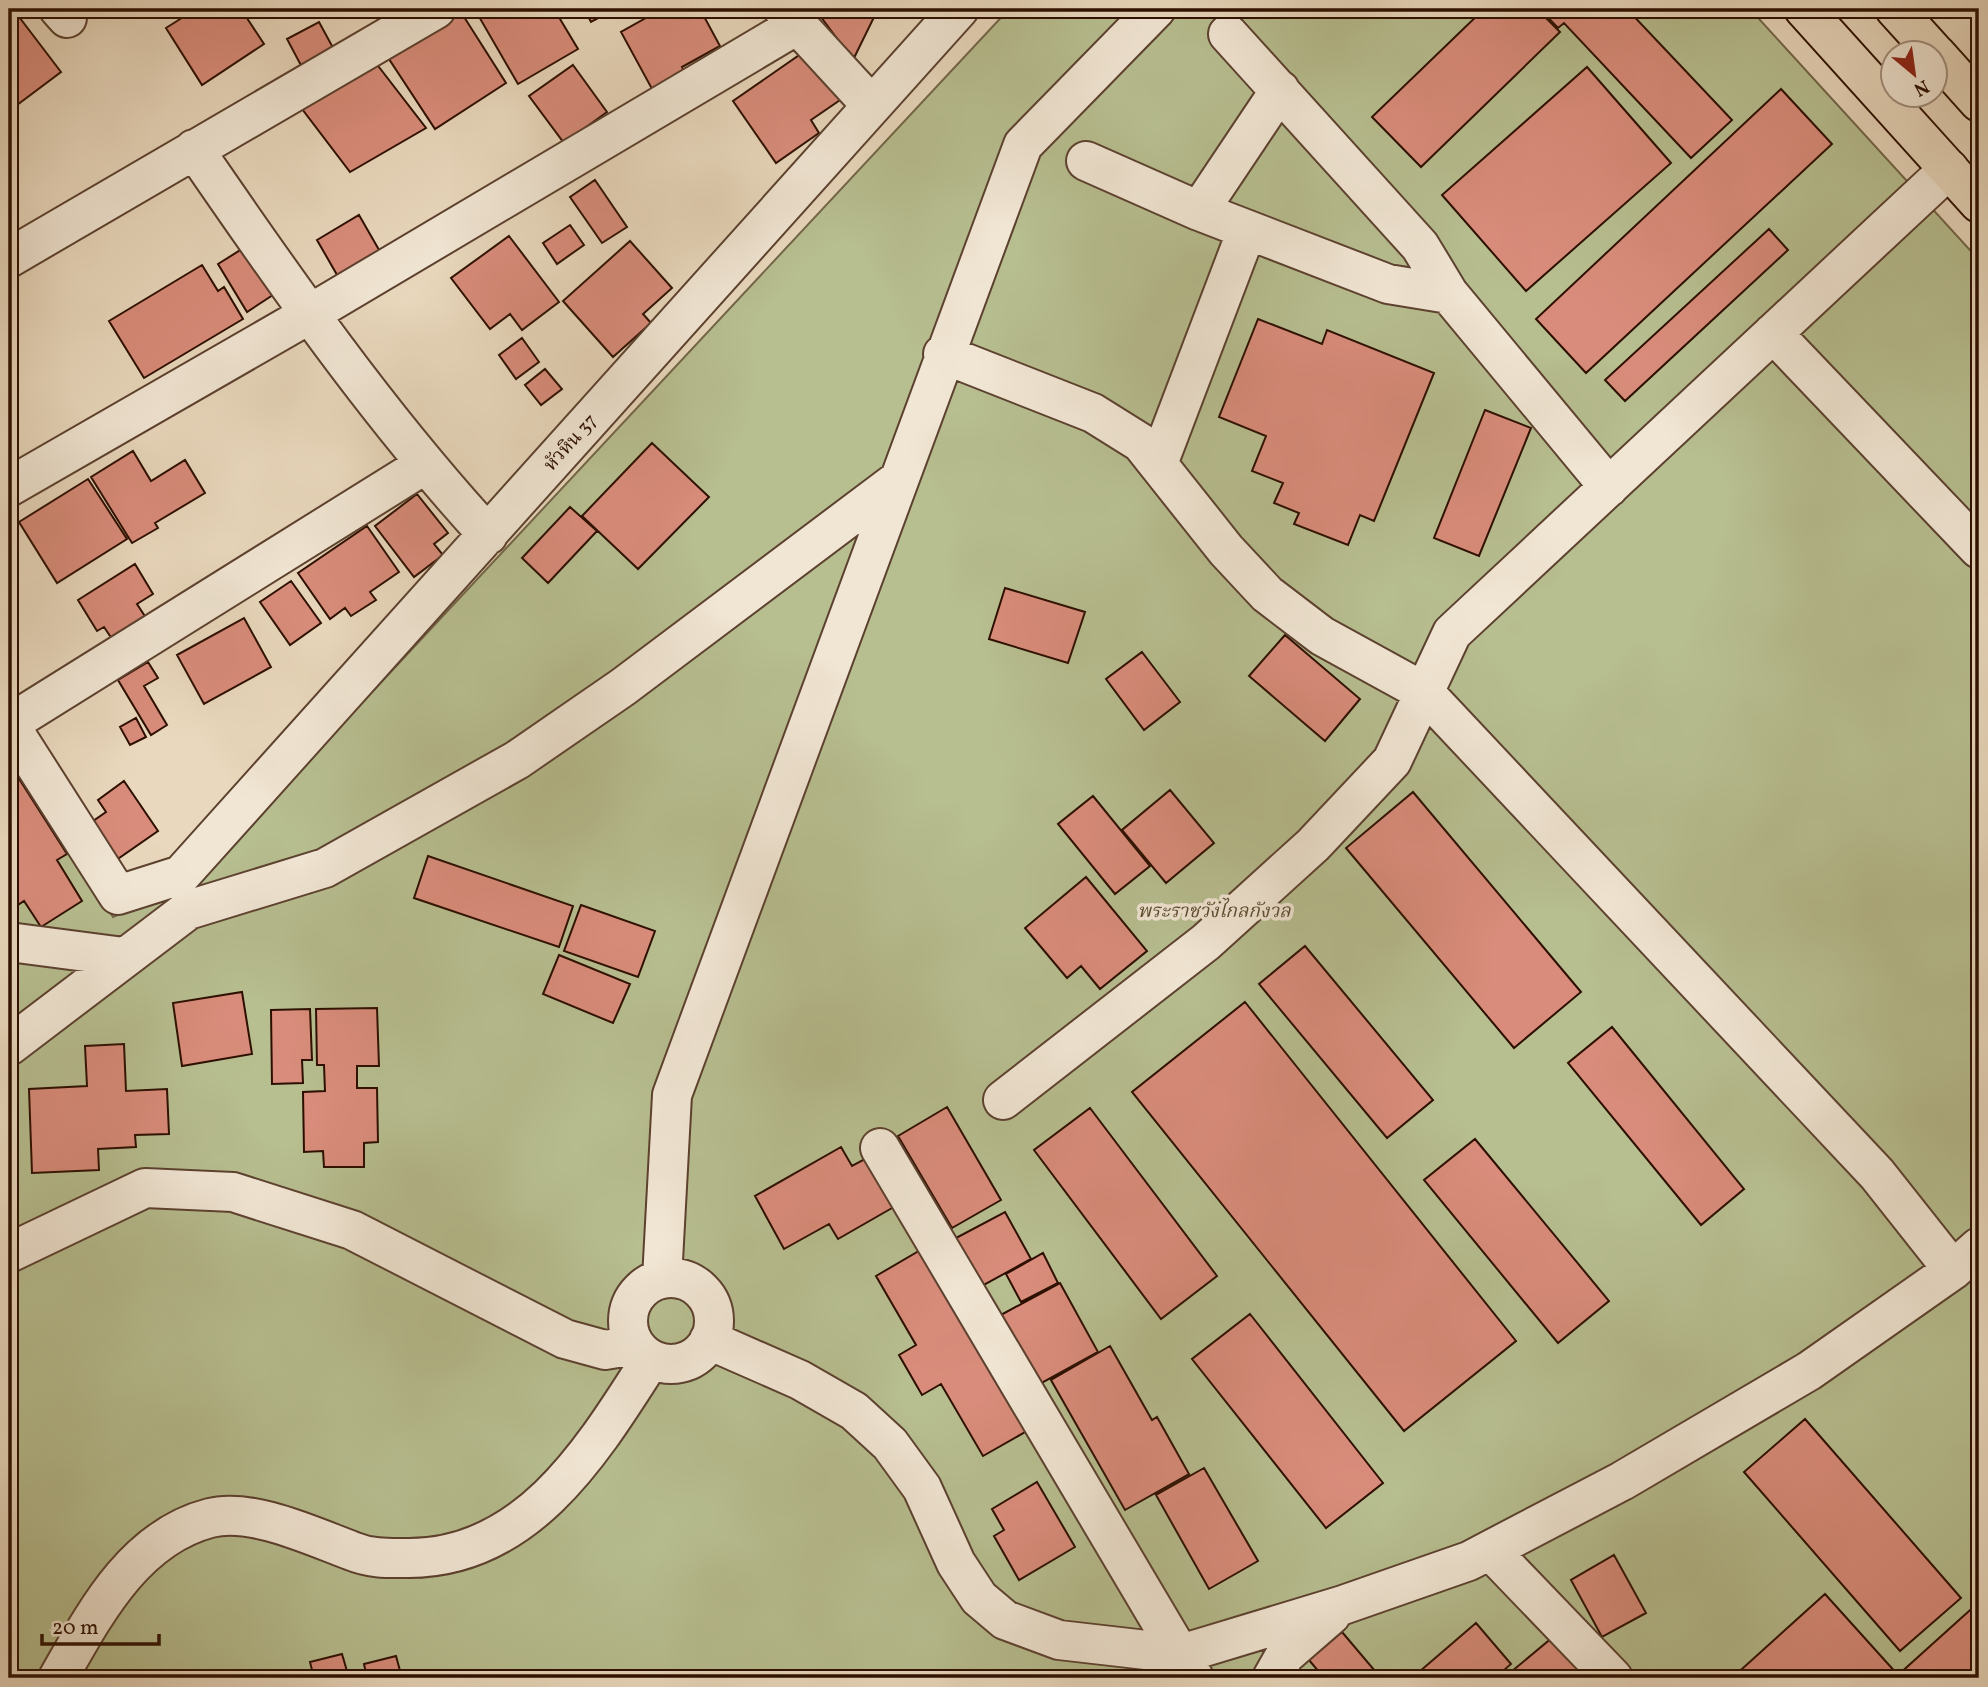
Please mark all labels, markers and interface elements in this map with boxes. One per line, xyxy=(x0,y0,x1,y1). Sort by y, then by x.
north arrow xyxy=(1880,38,1950,108)
text: N xyxy=(1909,72,1934,102)
street label: หัวหิน 37 xyxy=(538,409,604,477)
park label: พระราชวังไกลกังวล xyxy=(1137,897,1291,925)
scale bar xyxy=(42,1603,159,1647)
text: 20 m xyxy=(52,1614,98,1643)

